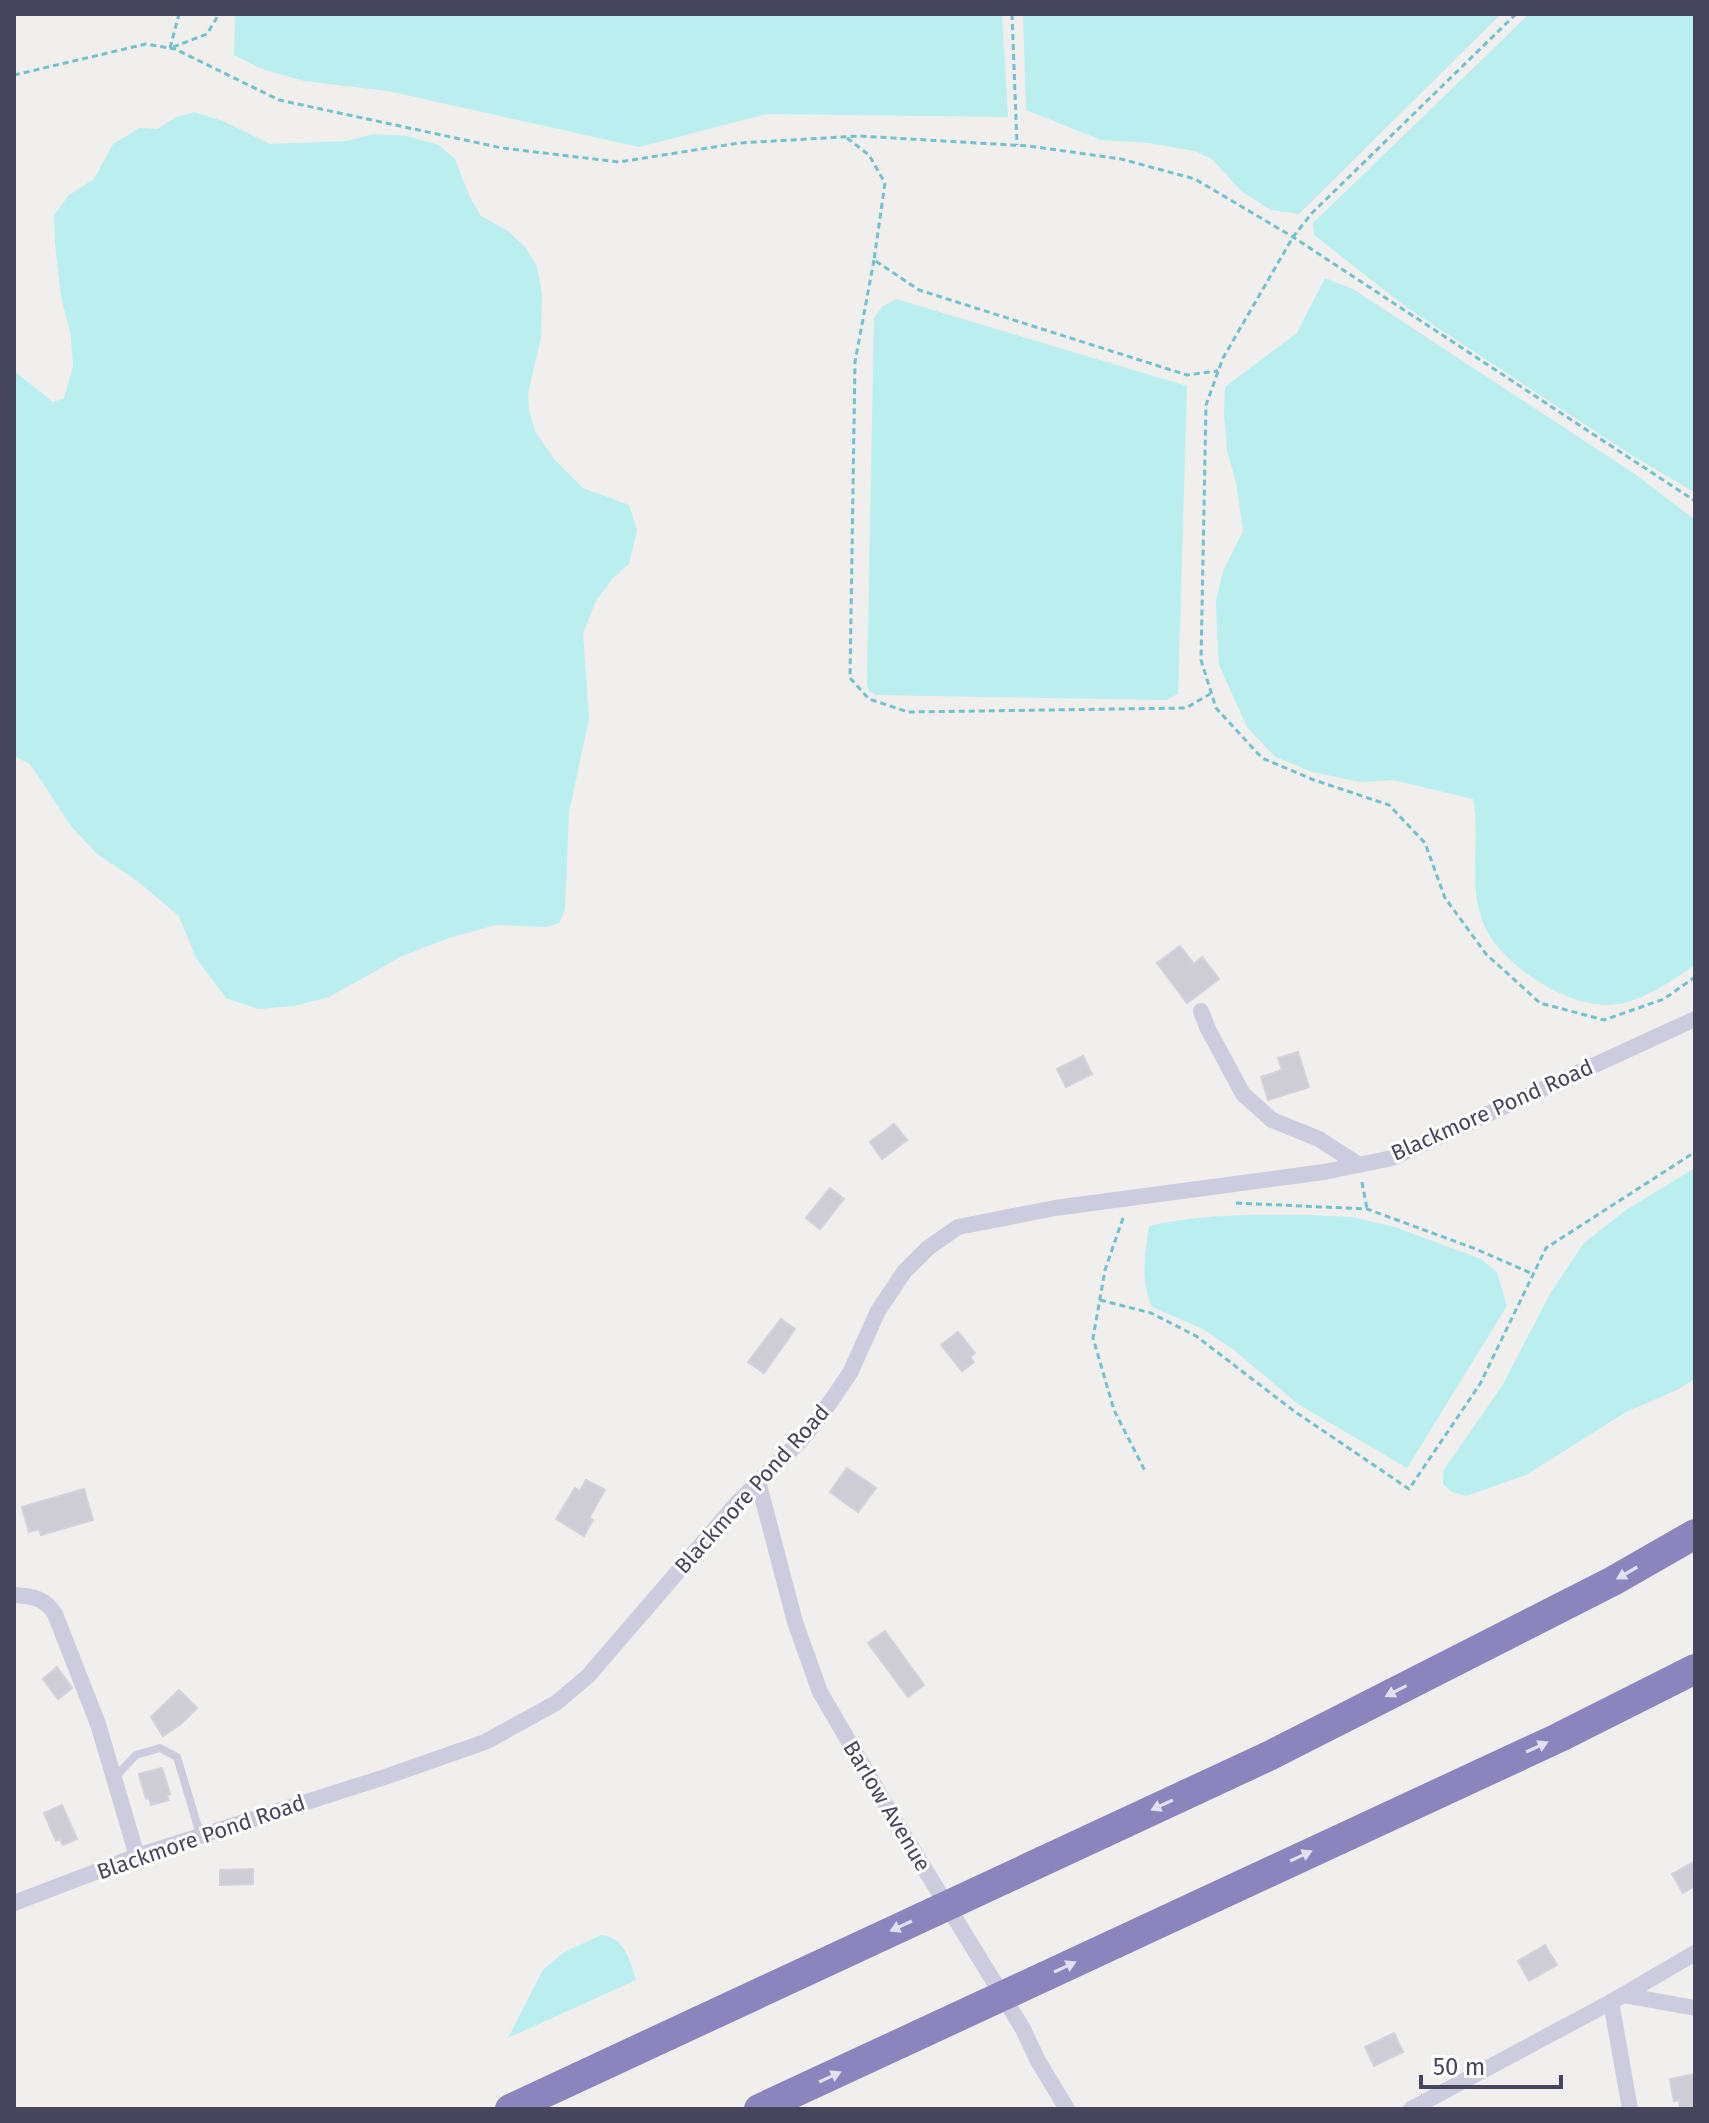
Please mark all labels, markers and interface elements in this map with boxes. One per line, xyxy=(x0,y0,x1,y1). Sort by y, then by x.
street label: Blackmore Pond Road xyxy=(1387,1053,1597,1167)
street label: Blackmore Pond Road xyxy=(669,1399,835,1579)
one-way arrow xyxy=(1616,1566,1638,1580)
one-way arrow xyxy=(1385,1684,1407,1698)
street label: Barlow Avenue xyxy=(837,1736,937,1876)
one-way arrow xyxy=(1525,1741,1548,1754)
street label: Blackmore Pond Road xyxy=(93,1789,309,1885)
one-way arrow xyxy=(1151,1798,1174,1812)
one-way arrow xyxy=(1289,1850,1312,1863)
one-way arrow xyxy=(889,1919,913,1933)
one-way arrow xyxy=(1054,1960,1077,1974)
scale bar xyxy=(1421,2039,1561,2089)
text: 50 m xyxy=(1433,2053,1485,2081)
one-way arrow xyxy=(818,2070,841,2083)

